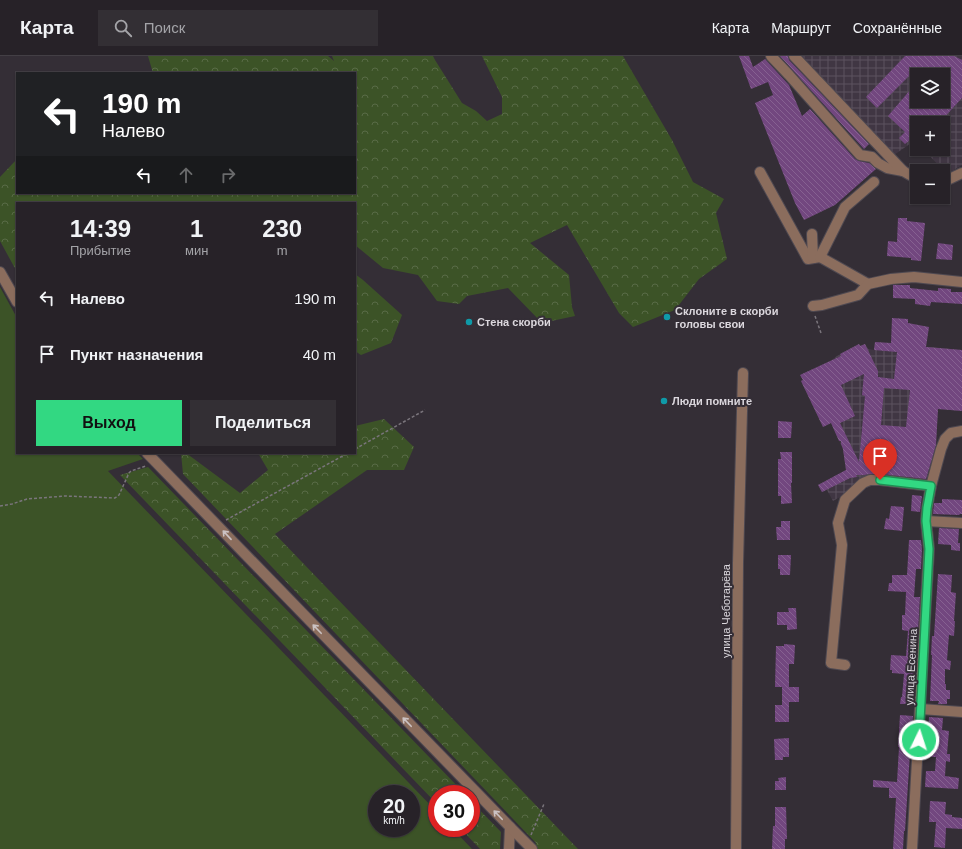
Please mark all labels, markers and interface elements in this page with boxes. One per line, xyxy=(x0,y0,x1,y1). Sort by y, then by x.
search box xyxy=(98,10,378,46)
text: Карта xyxy=(20,17,74,38)
icon: search xyxy=(112,17,134,39)
text: Поиск xyxy=(144,19,185,36)
text: Карта xyxy=(712,20,749,36)
text: Маршрут xyxy=(771,20,831,36)
text: Сохранённые xyxy=(853,20,942,36)
map controls xyxy=(910,68,950,204)
button: layers xyxy=(910,68,950,108)
icon: left xyxy=(36,88,88,140)
text: 190 m xyxy=(102,88,181,119)
button: + xyxy=(910,116,950,156)
text: Налево xyxy=(102,121,165,141)
icon: left xyxy=(133,164,155,186)
icon: ahead xyxy=(175,164,197,186)
icon: right xyxy=(217,164,239,186)
button: − xyxy=(910,164,950,204)
text: 14:39 xyxy=(70,215,131,242)
text: 1 xyxy=(190,215,203,242)
text: 230 xyxy=(262,215,302,242)
text: Прибытие xyxy=(70,243,131,258)
text: мин xyxy=(185,243,208,258)
text: m xyxy=(277,243,288,258)
icon: left xyxy=(36,287,58,309)
text: Налево xyxy=(70,290,125,307)
text: 190 m xyxy=(294,290,336,307)
place label: Склоните в скорби головы свои xyxy=(675,305,778,330)
marker: Склоните в скорби головы свои xyxy=(662,312,672,322)
place label: Стена скорби xyxy=(477,316,551,328)
marker: Стена скорби xyxy=(464,317,474,327)
icon: arrive xyxy=(36,343,58,365)
text: Пункт назначения xyxy=(70,346,203,363)
text: 40 m xyxy=(303,346,336,363)
place label: Люди помните xyxy=(672,395,752,407)
marker: Люди помните xyxy=(659,396,669,406)
button: Выход xyxy=(36,400,182,446)
button: Поделиться xyxy=(190,400,336,446)
pin xyxy=(863,439,897,480)
icon: arrive xyxy=(869,445,891,467)
one-way arrow xyxy=(222,530,231,540)
street label: улица Чеботарёва xyxy=(720,563,732,658)
one-way arrow xyxy=(312,624,321,634)
street label: улица Есенина xyxy=(903,628,919,706)
one-way arrow xyxy=(402,717,412,727)
position arrow xyxy=(898,719,940,761)
speed limit sign: 30 xyxy=(428,785,480,837)
text: 20 xyxy=(383,795,405,817)
one-way arrow xyxy=(493,810,503,820)
text: km/h xyxy=(383,815,405,826)

